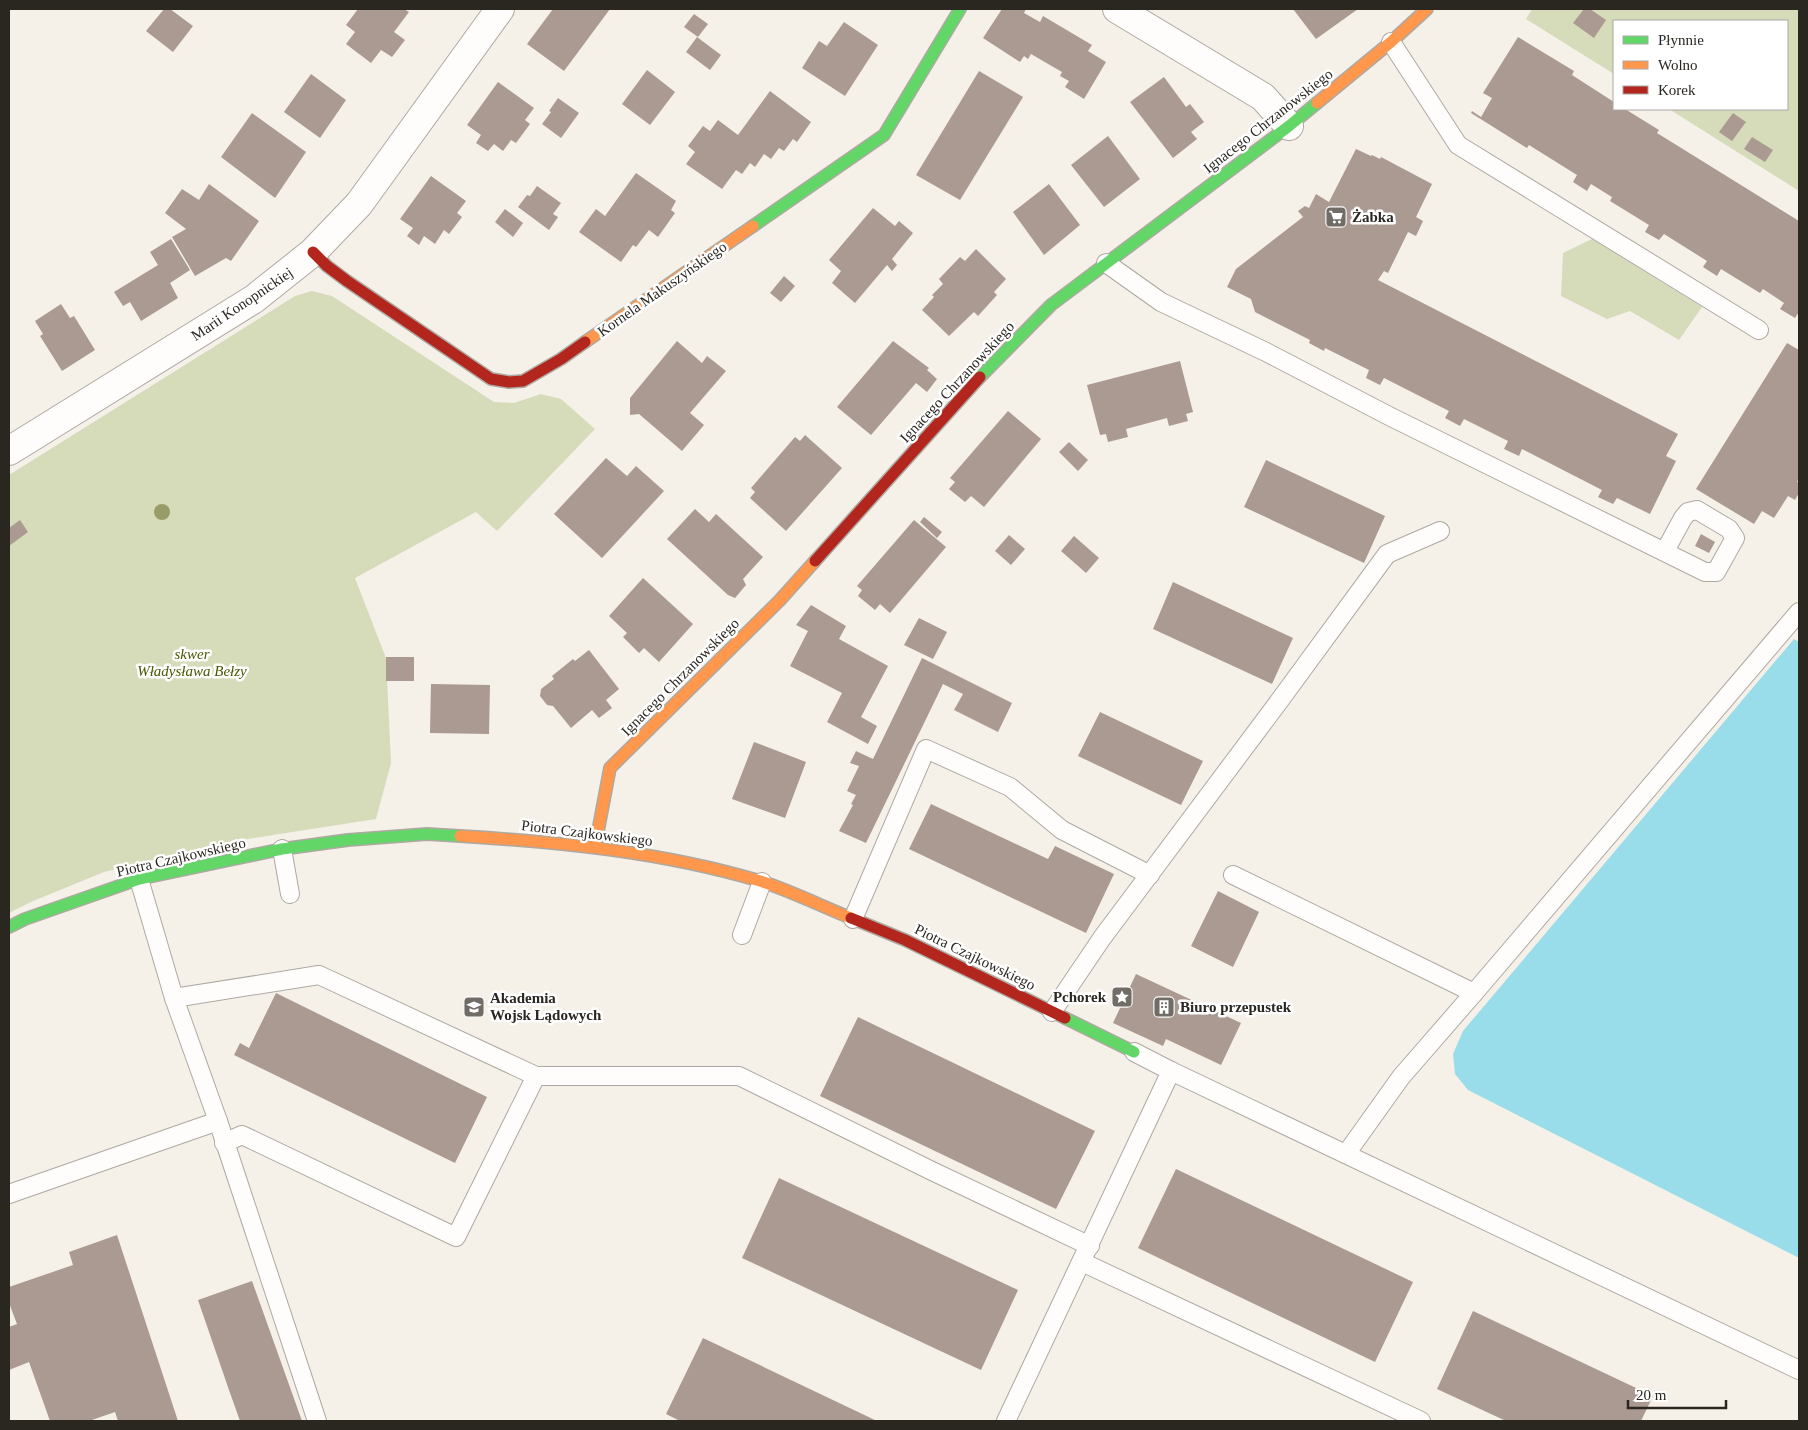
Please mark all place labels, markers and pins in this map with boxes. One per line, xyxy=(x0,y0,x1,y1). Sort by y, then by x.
supermarket icon: Żabka xyxy=(1324,205,1348,229)
place label: Żabka xyxy=(1352,209,1394,225)
place icon: Pchorek xyxy=(1110,985,1134,1009)
place label: Pchorek xyxy=(1053,989,1107,1005)
place label: Akademia Wojsk Lądowych xyxy=(490,990,602,1023)
school or university icon: Akademia Wojsk Lądowych xyxy=(462,995,486,1019)
building icon: Biuro przepustek xyxy=(1152,995,1176,1019)
place label: Biuro przepustek xyxy=(1180,999,1292,1015)

